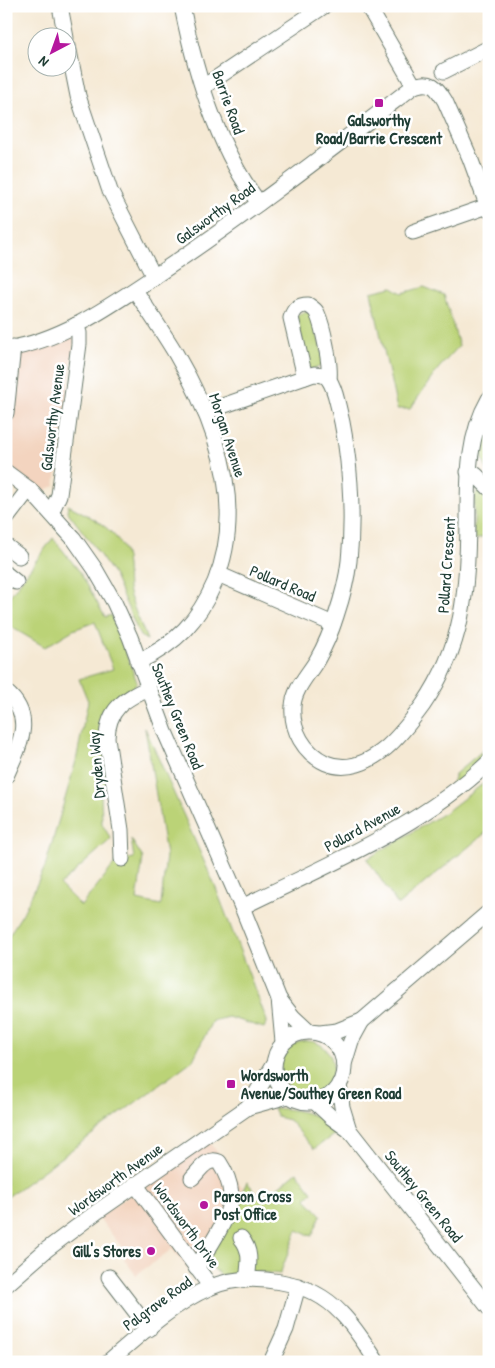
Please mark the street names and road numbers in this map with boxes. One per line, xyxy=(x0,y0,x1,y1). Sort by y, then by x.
street label: Barrie Road xyxy=(207,67,251,137)
street label: Galsworthy Road xyxy=(171,177,259,249)
street label: Galsworthy Avenue xyxy=(35,362,70,472)
street label: Morgan Avenue xyxy=(204,390,252,480)
street label: Pollard Crescent xyxy=(432,516,460,614)
street label: Pollard Road xyxy=(247,559,319,607)
street label: Southey Green Road xyxy=(147,660,209,772)
street label: Dryden Way xyxy=(82,730,110,799)
street label: Pollard Avenue xyxy=(320,797,405,857)
street label: Wordsworth Avenue xyxy=(63,1137,167,1221)
street label: Southey Green Road xyxy=(380,1145,468,1247)
street label: Wordsworth Drive xyxy=(148,1178,226,1273)
street label: Palgrave Road xyxy=(118,1270,196,1336)

